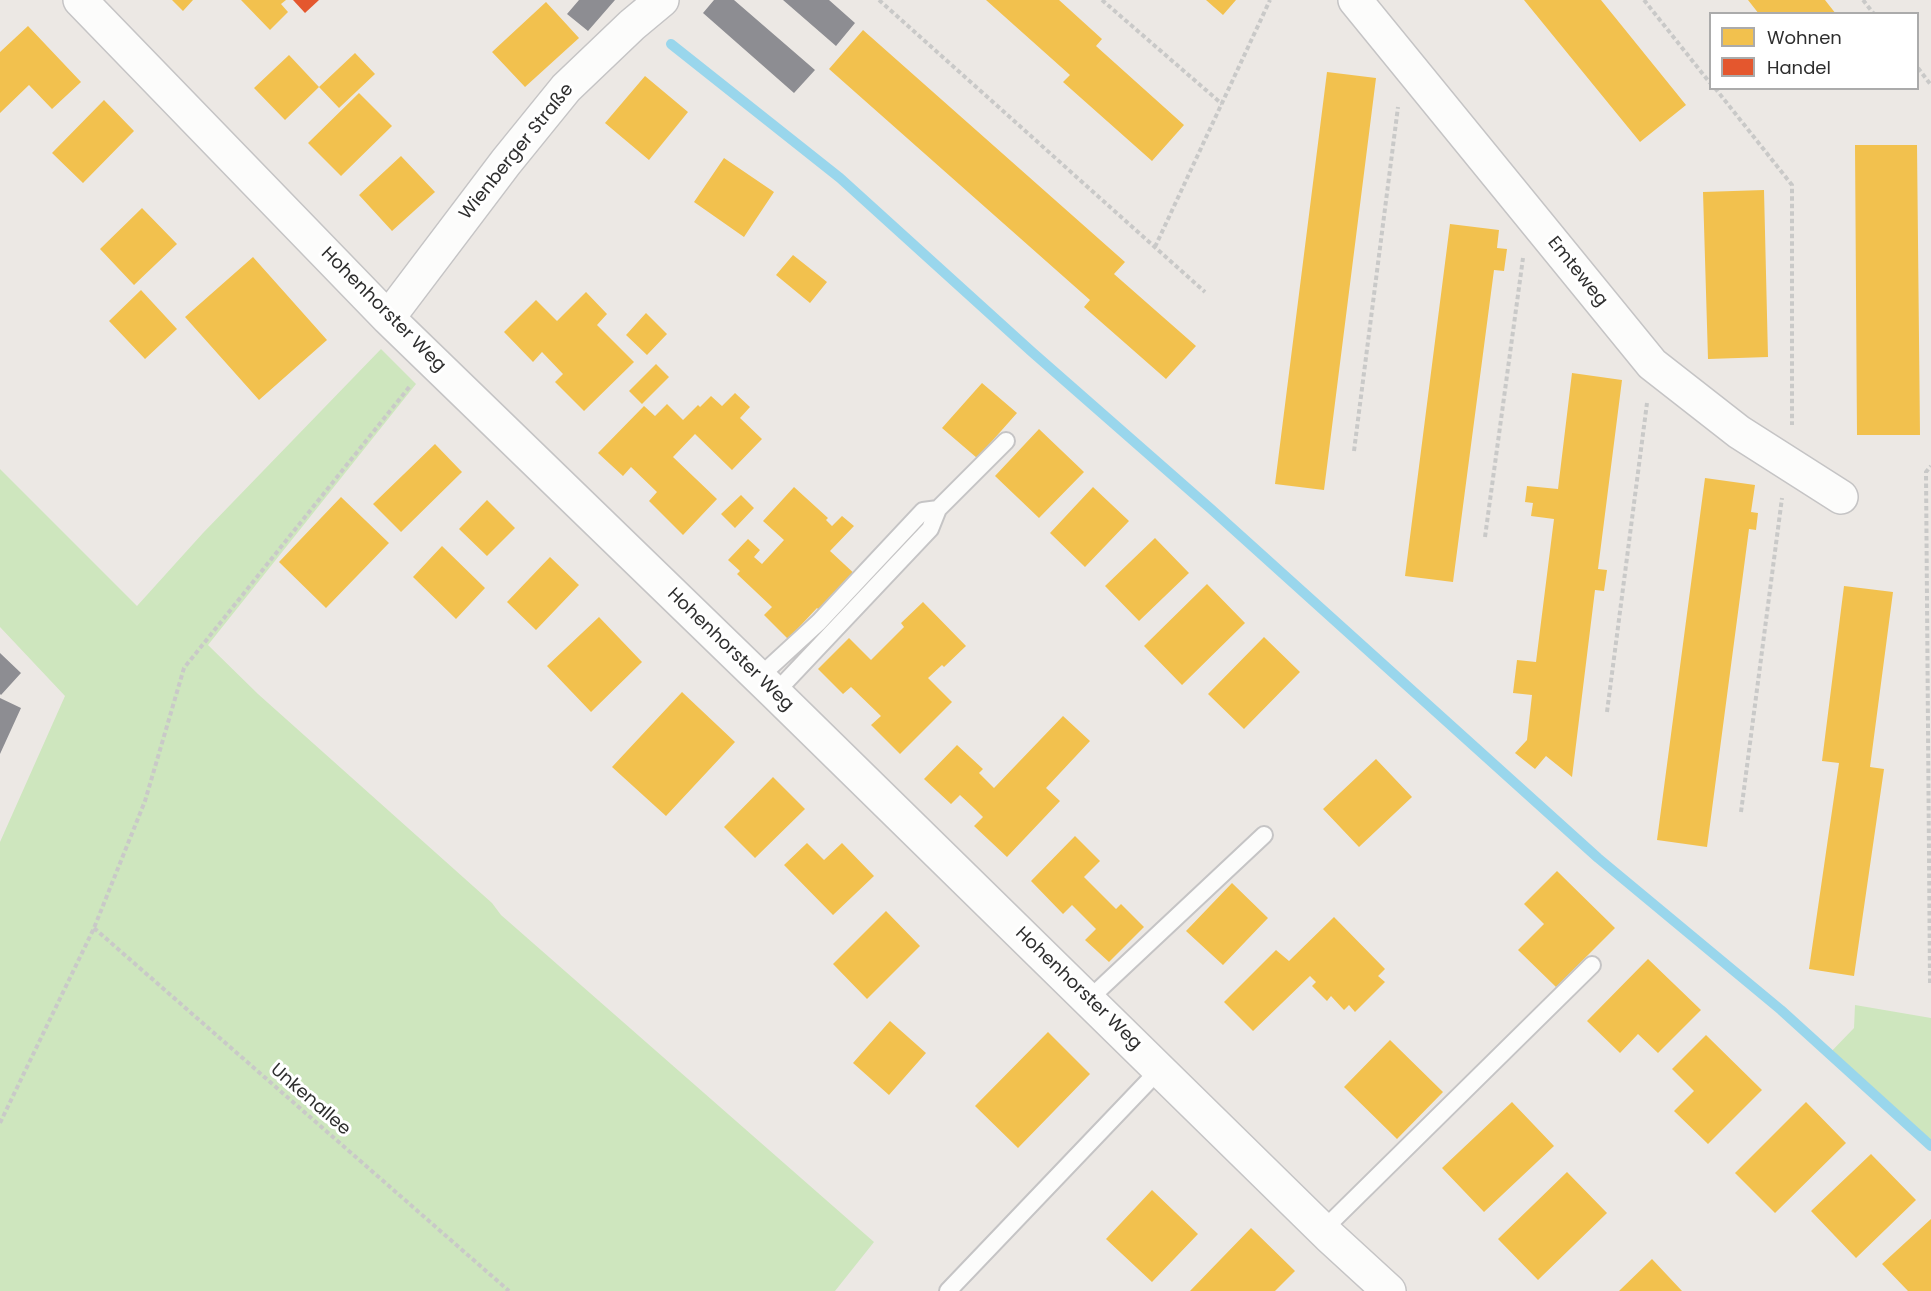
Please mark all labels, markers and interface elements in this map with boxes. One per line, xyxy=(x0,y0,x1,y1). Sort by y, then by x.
legend xyxy=(1709,12,1919,90)
text: Wohnen xyxy=(1767,25,1842,50)
text: Handel xyxy=(1767,55,1831,80)
street label: Wienberger Straße xyxy=(455,80,579,224)
street label: Emteweg xyxy=(1542,233,1612,311)
street label: Hohenhorster Weg xyxy=(316,243,450,377)
street label: Hohenhorster Weg xyxy=(662,584,798,716)
street label: Hohenhorster Weg xyxy=(1010,923,1146,1055)
street label: Unkenallee xyxy=(266,1059,354,1141)

